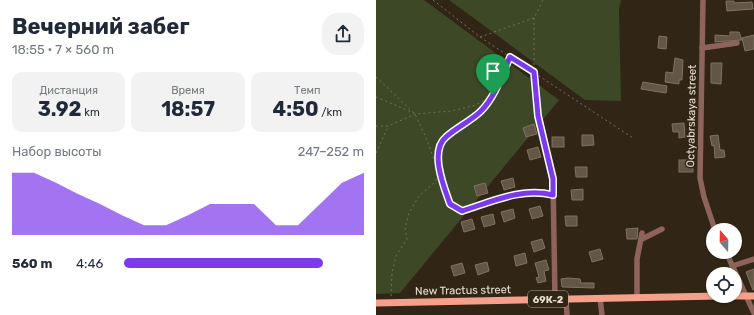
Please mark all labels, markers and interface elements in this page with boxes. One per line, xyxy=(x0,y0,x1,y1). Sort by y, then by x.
text: Вечерний забег xyxy=(12,13,190,40)
button: share xyxy=(322,13,364,55)
text: 18:55 · 7 × 560 m xyxy=(12,42,114,57)
pin xyxy=(476,54,510,95)
icon: arrive xyxy=(482,60,504,82)
street label: Octyabrskaya street xyxy=(684,64,699,168)
text: Дистанция xyxy=(39,84,98,97)
text: Время xyxy=(171,84,205,97)
text: Темп xyxy=(294,84,321,97)
text: 3.92 xyxy=(38,97,82,121)
text: 18:57 xyxy=(161,97,215,121)
text: 4:50 xyxy=(273,97,319,121)
text: km xyxy=(82,106,100,119)
text: /km xyxy=(319,106,342,119)
text: Набор высоты xyxy=(12,144,101,159)
text: 247–252 m xyxy=(298,144,364,159)
north arrow xyxy=(706,223,742,259)
map controls xyxy=(706,223,742,303)
text: 560 m xyxy=(12,256,52,271)
text: 4:46 xyxy=(76,256,103,271)
button: locate xyxy=(706,267,742,303)
street label: New Tractus street xyxy=(415,283,512,298)
road number: 69К-2 xyxy=(528,291,568,307)

